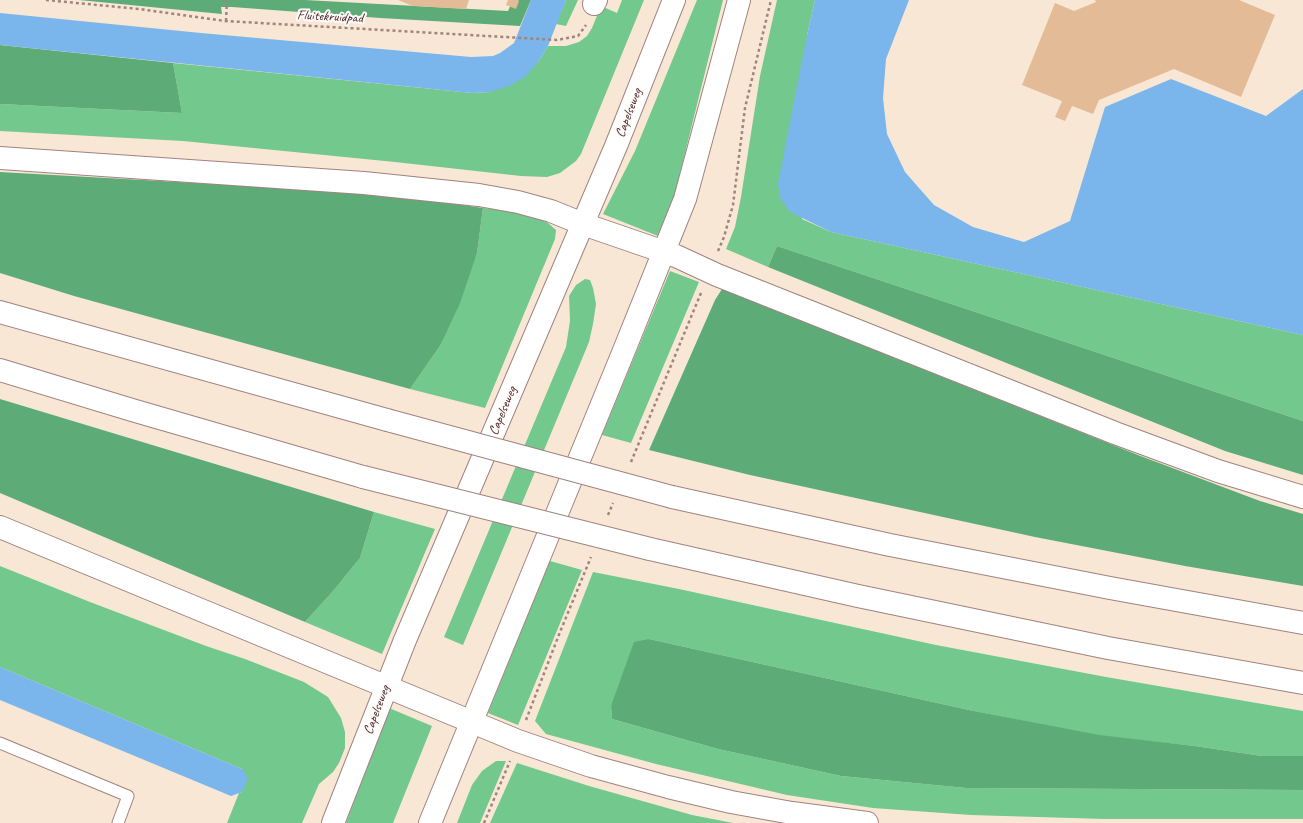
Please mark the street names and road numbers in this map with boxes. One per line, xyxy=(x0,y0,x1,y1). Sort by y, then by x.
street label: Fluitekruidpad xyxy=(297,7,363,27)
street label: Capelseweg xyxy=(612,86,646,140)
street label: Capelseweg xyxy=(485,384,521,438)
street label: Capelseweg xyxy=(360,683,394,737)

